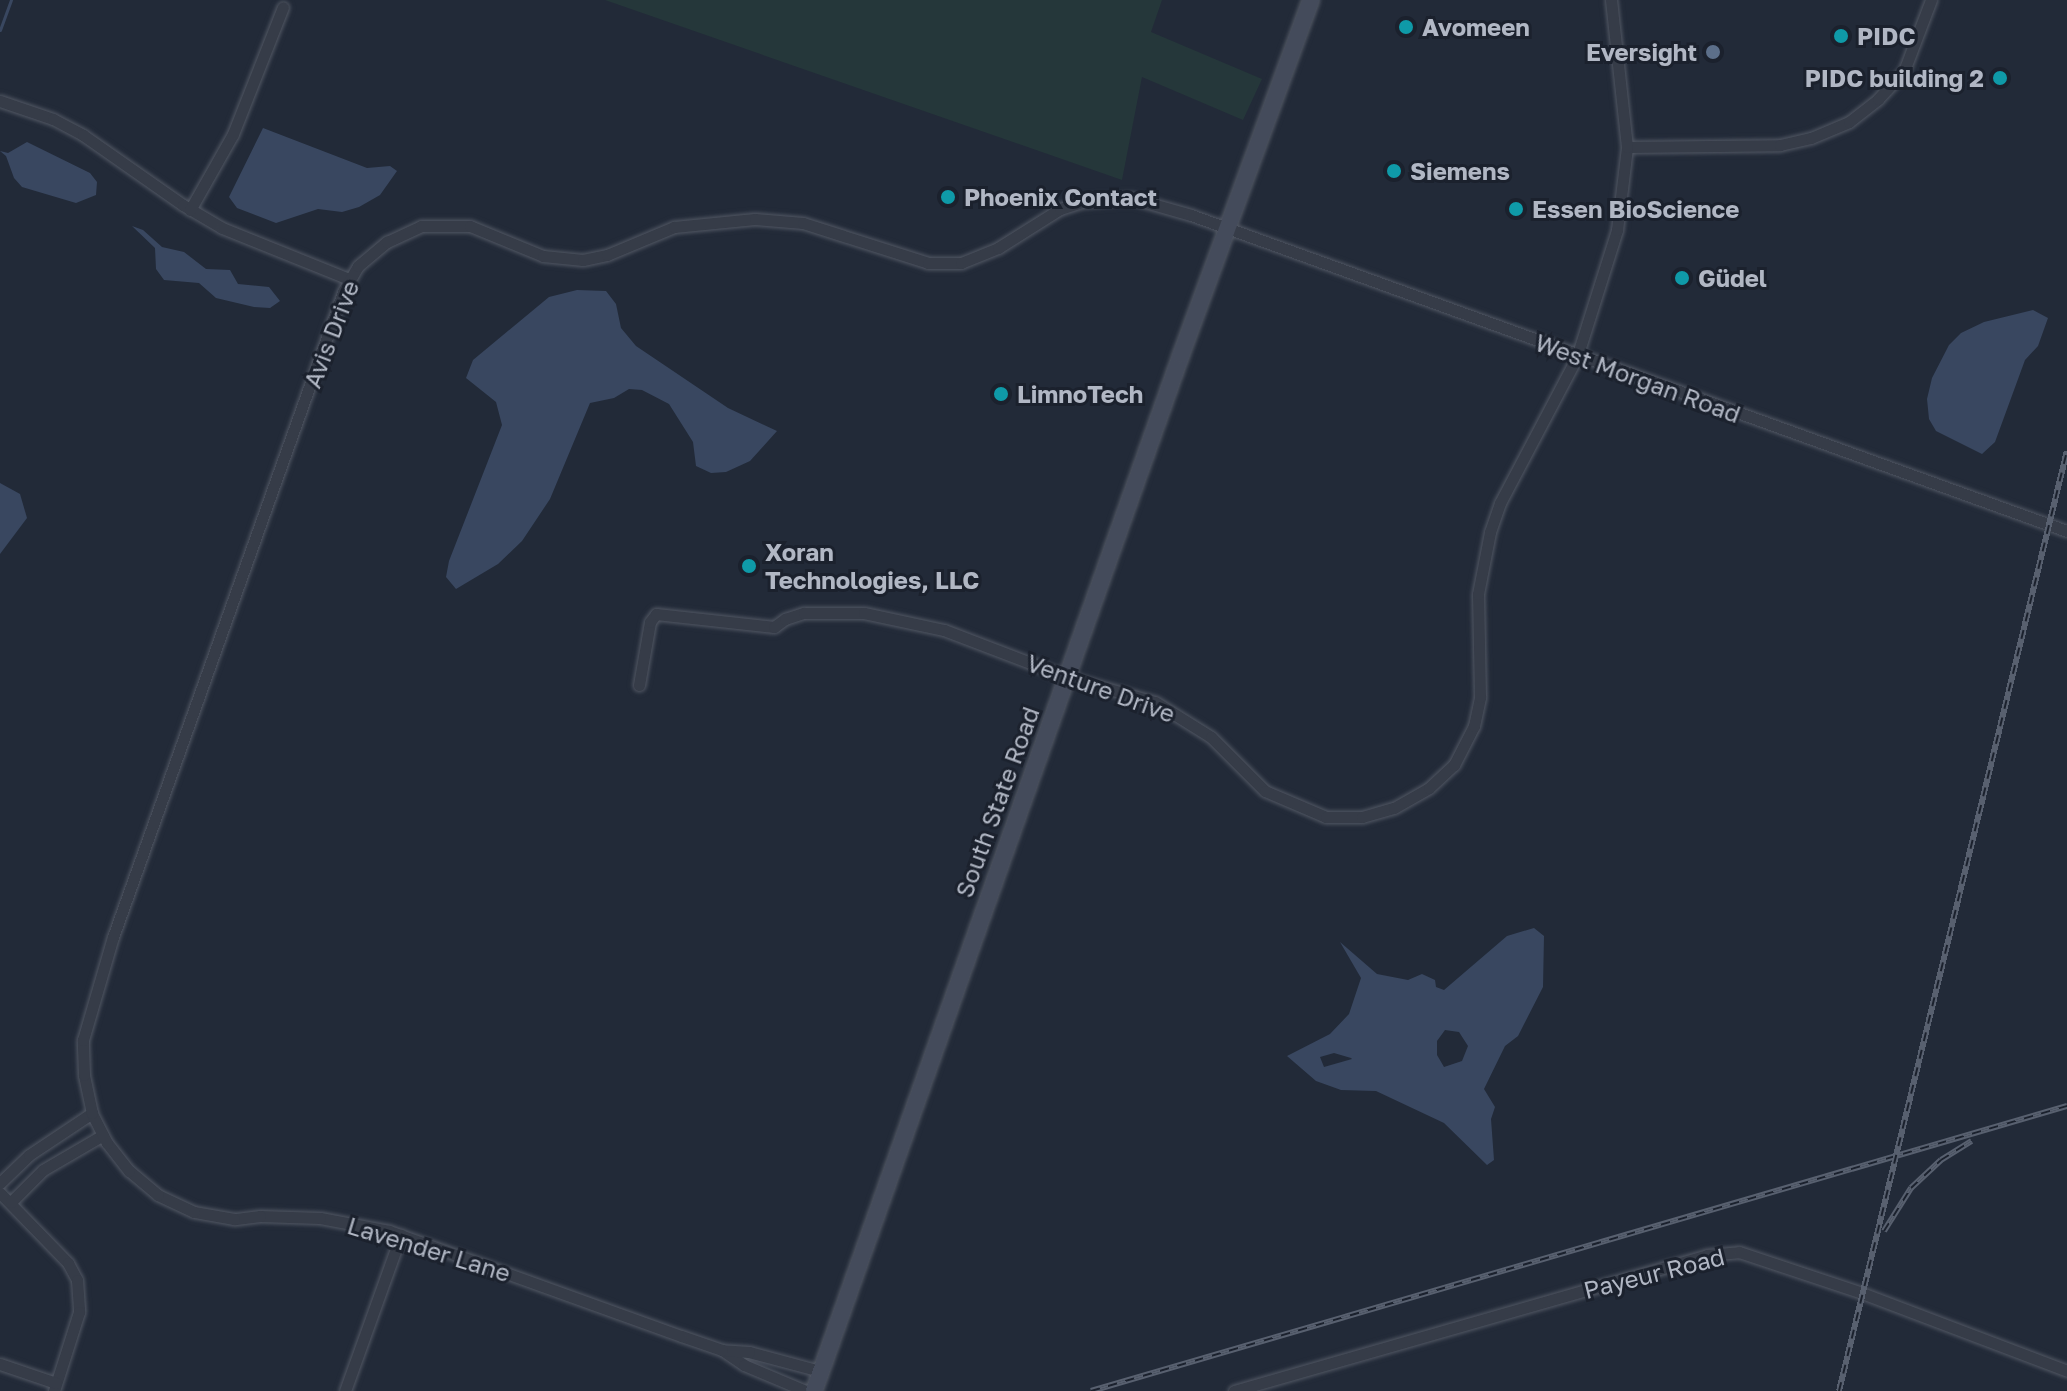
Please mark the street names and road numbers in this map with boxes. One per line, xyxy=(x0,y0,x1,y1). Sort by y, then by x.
street label: Avis Drive xyxy=(297,276,365,392)
street label: West Morgan Road xyxy=(1531,327,1745,429)
street label: Venture Drive xyxy=(1023,648,1179,728)
street label: South State Road xyxy=(949,703,1045,901)
street label: Lavender Lane xyxy=(344,1211,514,1287)
street label: Payeur Road xyxy=(1581,1242,1727,1304)

